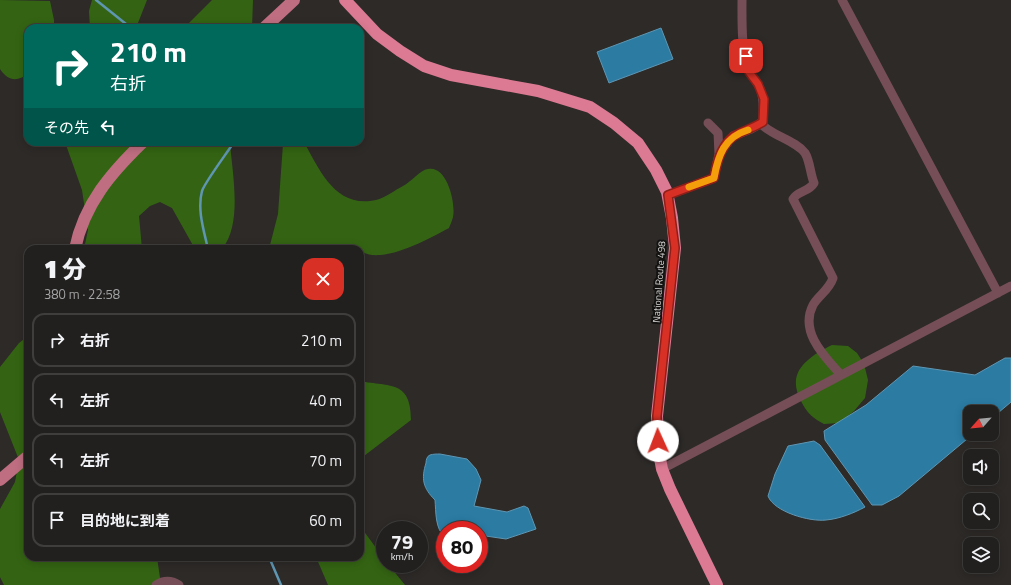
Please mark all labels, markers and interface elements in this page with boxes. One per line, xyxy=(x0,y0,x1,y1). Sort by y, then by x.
text: 210 m xyxy=(110,30,187,73)
pin xyxy=(729,39,763,73)
icon: right xyxy=(44,40,96,92)
icon: arrive xyxy=(735,45,757,67)
text: 右折 xyxy=(110,70,146,97)
text: その先 xyxy=(44,116,89,139)
icon: left xyxy=(97,116,119,138)
street label: National Route 498 xyxy=(649,240,669,323)
text: 1 分 xyxy=(44,251,86,287)
button: close xyxy=(302,258,344,300)
text: 380 m · 22:58 xyxy=(44,284,120,304)
icon: right xyxy=(46,329,68,351)
text: 右折 xyxy=(80,329,110,352)
text: 210 m xyxy=(301,329,342,352)
icon: left xyxy=(46,389,68,411)
text: 左折 xyxy=(80,389,110,412)
text: 40 m xyxy=(309,389,342,412)
north arrow xyxy=(963,405,999,441)
map controls xyxy=(963,405,999,573)
position arrow xyxy=(637,420,679,462)
icon: left xyxy=(46,449,68,471)
text: 左折 xyxy=(80,449,110,472)
text: 70 m xyxy=(309,449,342,472)
button: sound xyxy=(963,449,999,485)
button: search xyxy=(963,493,999,529)
icon: arrive xyxy=(46,509,68,531)
text: 目的地に到着 xyxy=(80,509,170,532)
text: 60 m xyxy=(309,509,342,532)
speed limit sign: 80 xyxy=(436,521,488,573)
text: 79 xyxy=(391,526,413,557)
button: layers xyxy=(963,537,999,573)
text: km/h xyxy=(391,549,413,564)

